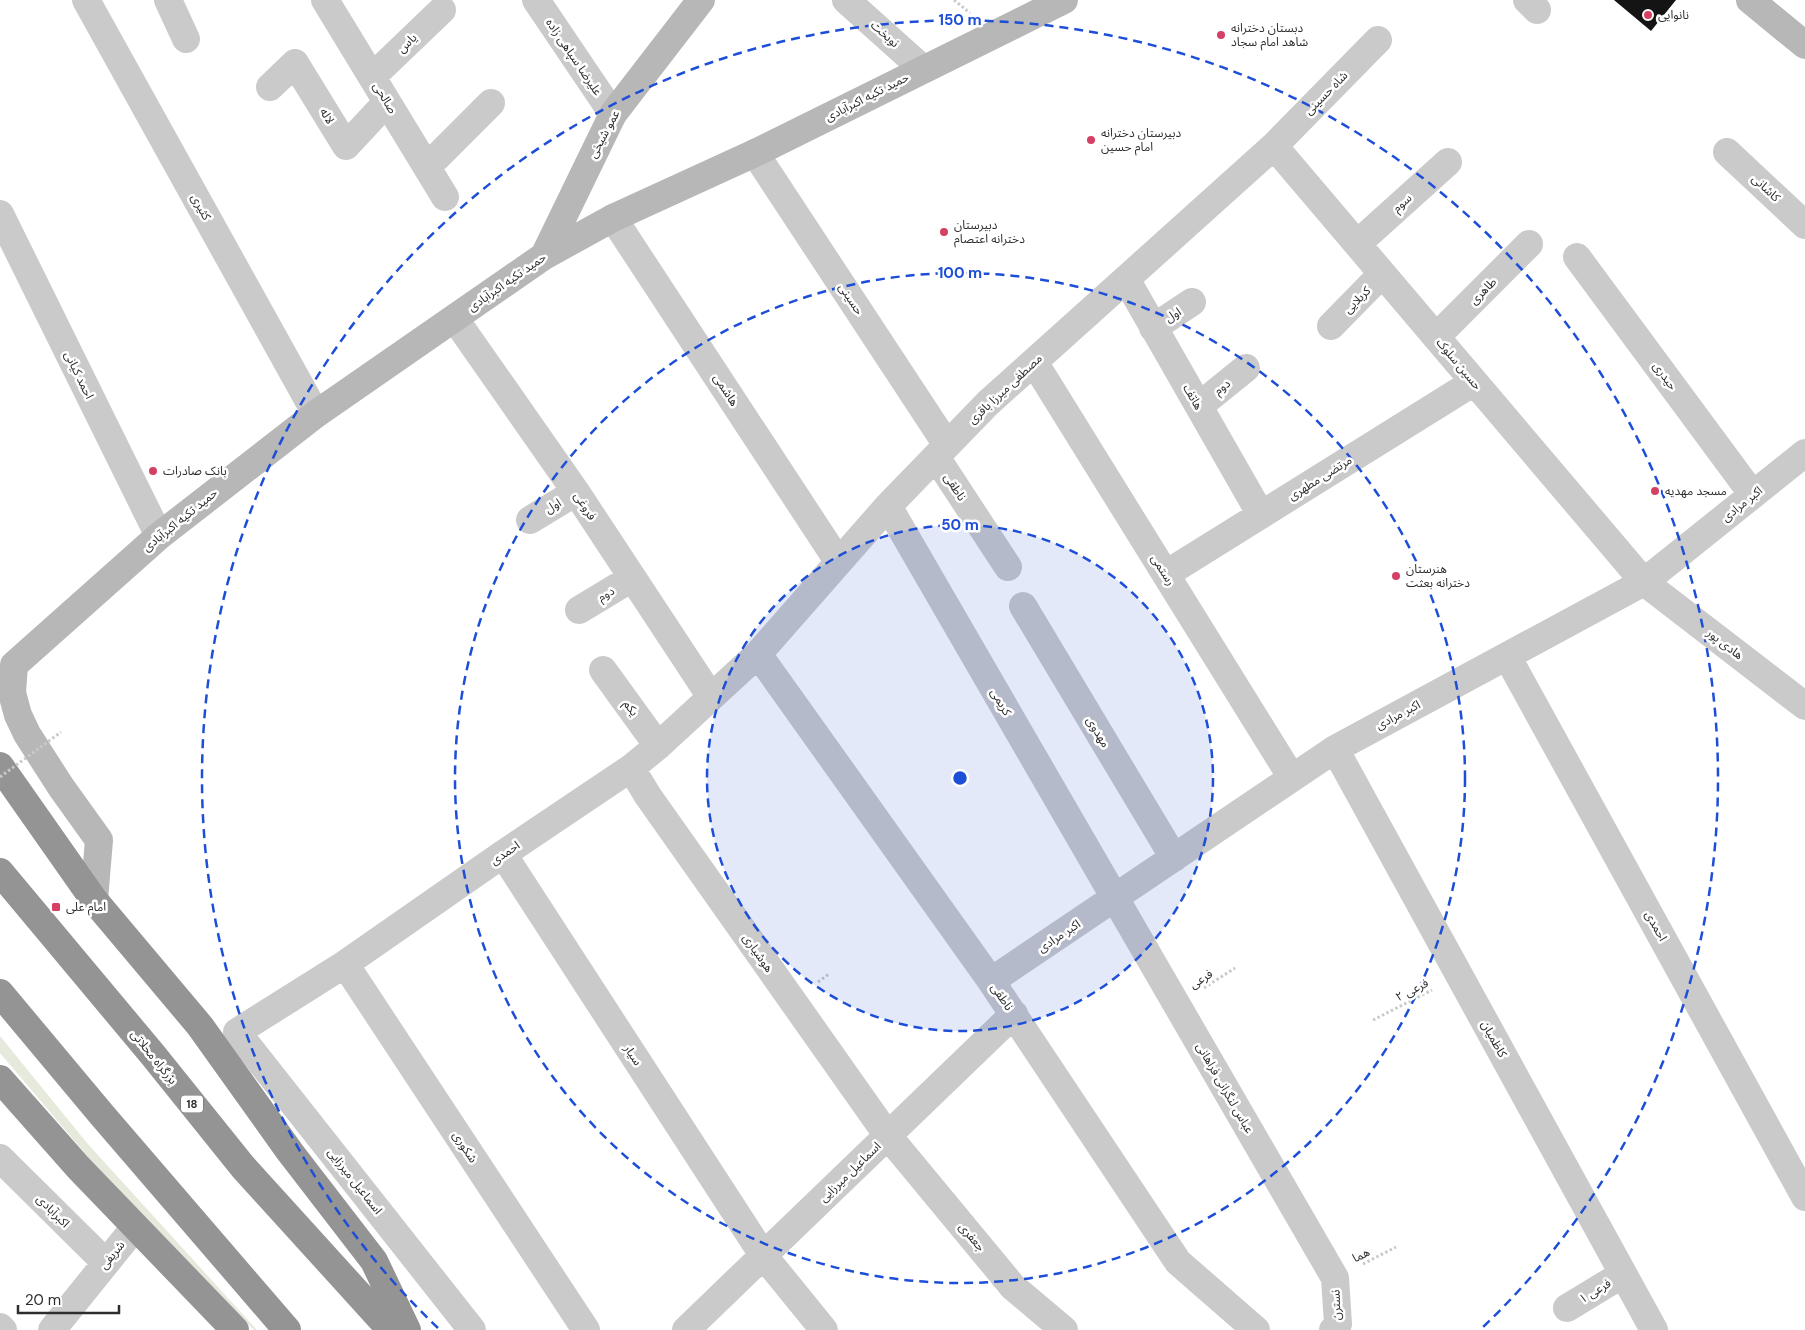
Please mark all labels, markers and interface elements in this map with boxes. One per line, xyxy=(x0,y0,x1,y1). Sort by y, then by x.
place label: نانوایی xyxy=(1658,7,1689,23)
marker: نانوایی xyxy=(1642,9,1654,21)
text: 150 m xyxy=(939,10,982,30)
street label: علیرضا سپاهی زاده xyxy=(542,15,606,99)
street label: نوبخت xyxy=(867,17,903,51)
place label: دبستان دخترانه شاهد امام سجاد xyxy=(1231,20,1308,51)
marker: دبستان دخترانه شاهد امام سجاد xyxy=(1215,29,1227,41)
street label: یاس xyxy=(394,30,420,56)
street label: شاه حسینی xyxy=(1301,68,1351,118)
street label: حمید تکیه اکبرآبادی xyxy=(822,69,912,125)
street label: صالحی xyxy=(369,79,401,117)
street label: لاله xyxy=(316,105,338,127)
street label: عمو شیخی xyxy=(585,107,623,161)
place label: دبیرستان دخترانه امام حسین xyxy=(1101,125,1182,156)
marker: دبیرستان دخترانه امام حسین xyxy=(1085,134,1097,146)
street label: کاشانی xyxy=(1748,171,1784,206)
street label: سوم xyxy=(1389,190,1416,217)
street label: کثیری xyxy=(187,191,215,224)
place label: دبیرستان دخترانه اعتصام xyxy=(954,217,1025,248)
marker: دبیرستان دخترانه اعتصام xyxy=(938,226,950,238)
street label: حمید تکیه اکبرآبادی xyxy=(465,249,549,315)
text: 100 m xyxy=(938,263,982,283)
street label: طاهری xyxy=(1466,274,1500,308)
street label: حسینی xyxy=(835,280,867,318)
street label: کربلایی xyxy=(1340,282,1375,317)
street label: اول xyxy=(1162,304,1184,326)
street label: حسین سلوک xyxy=(1433,335,1485,393)
street label: احمد کیانی xyxy=(61,348,98,402)
street label: مصطفی میرزا باقری xyxy=(965,350,1045,428)
street label: حیدری xyxy=(1649,359,1681,393)
street label: هاشمی xyxy=(710,371,742,409)
street label: دوم xyxy=(1210,375,1234,399)
street label: هاتف xyxy=(1179,381,1207,413)
street label: مرتضی مطهری xyxy=(1285,452,1355,504)
place label: بانک صادرات xyxy=(163,463,227,479)
marker: بانک صادرات xyxy=(147,465,159,477)
street label: ناطقی xyxy=(940,470,970,504)
street label: اکبر مرادی xyxy=(1718,482,1766,525)
place label: مسجد مهدیه xyxy=(1665,483,1727,499)
street label: حمید تکیه اکبرآبادی xyxy=(139,485,221,555)
marker: مسجد مهدیه xyxy=(1649,485,1661,497)
street label: فروغی xyxy=(570,489,600,523)
street label: اول xyxy=(542,495,564,517)
text: 50 m xyxy=(941,515,979,535)
street label: رستمی xyxy=(1147,551,1179,589)
place label: هنرستان دخترانه بعثت xyxy=(1406,561,1470,591)
marker: هنرستان دخترانه بعثت xyxy=(1390,570,1402,582)
street label: دوم xyxy=(595,583,618,606)
street label: هادی پور xyxy=(1703,624,1747,663)
street label: کریمی xyxy=(987,686,1016,719)
street label: یکم xyxy=(619,697,642,720)
street label: اکبر مرادی xyxy=(1373,697,1423,733)
street label: مهدوی xyxy=(1083,714,1113,750)
centre of rings xyxy=(951,769,969,787)
street label: احمدی xyxy=(487,837,523,869)
place label: امام علی xyxy=(66,899,106,916)
marker: امام علی xyxy=(50,901,62,913)
street label: احمدی xyxy=(1641,908,1671,944)
street label: اکبر مرادی xyxy=(1035,916,1084,956)
street label: هوشیاری xyxy=(739,931,777,975)
street label: فرعی xyxy=(1186,966,1216,992)
street label: فرعی ۲ xyxy=(1393,975,1431,1005)
street label: ناطقی xyxy=(987,980,1017,1014)
street label: کاظمیان xyxy=(1477,1018,1511,1061)
street label: بزرگراه محلاتی xyxy=(127,1026,181,1088)
street label: عباس لنگرانی فراهانی xyxy=(1192,1040,1258,1136)
street label: سیار xyxy=(620,1041,646,1068)
road number: 18 xyxy=(181,1096,203,1112)
street label: شکوری xyxy=(449,1128,481,1166)
street label: اسماعیل میرزایی xyxy=(816,1138,884,1206)
street label: اسماعیل میرزایی xyxy=(324,1145,386,1218)
street label: اکبرآبادی xyxy=(33,1191,73,1231)
street label: جعفری xyxy=(955,1219,989,1255)
street label: شریفی xyxy=(96,1237,128,1273)
street label: هما xyxy=(1350,1244,1372,1266)
street label: فرعی ۱ xyxy=(1576,1275,1614,1307)
scale bar xyxy=(18,1282,119,1314)
street label: نسترن xyxy=(1327,1289,1345,1321)
text: 20 m xyxy=(25,1290,61,1310)

